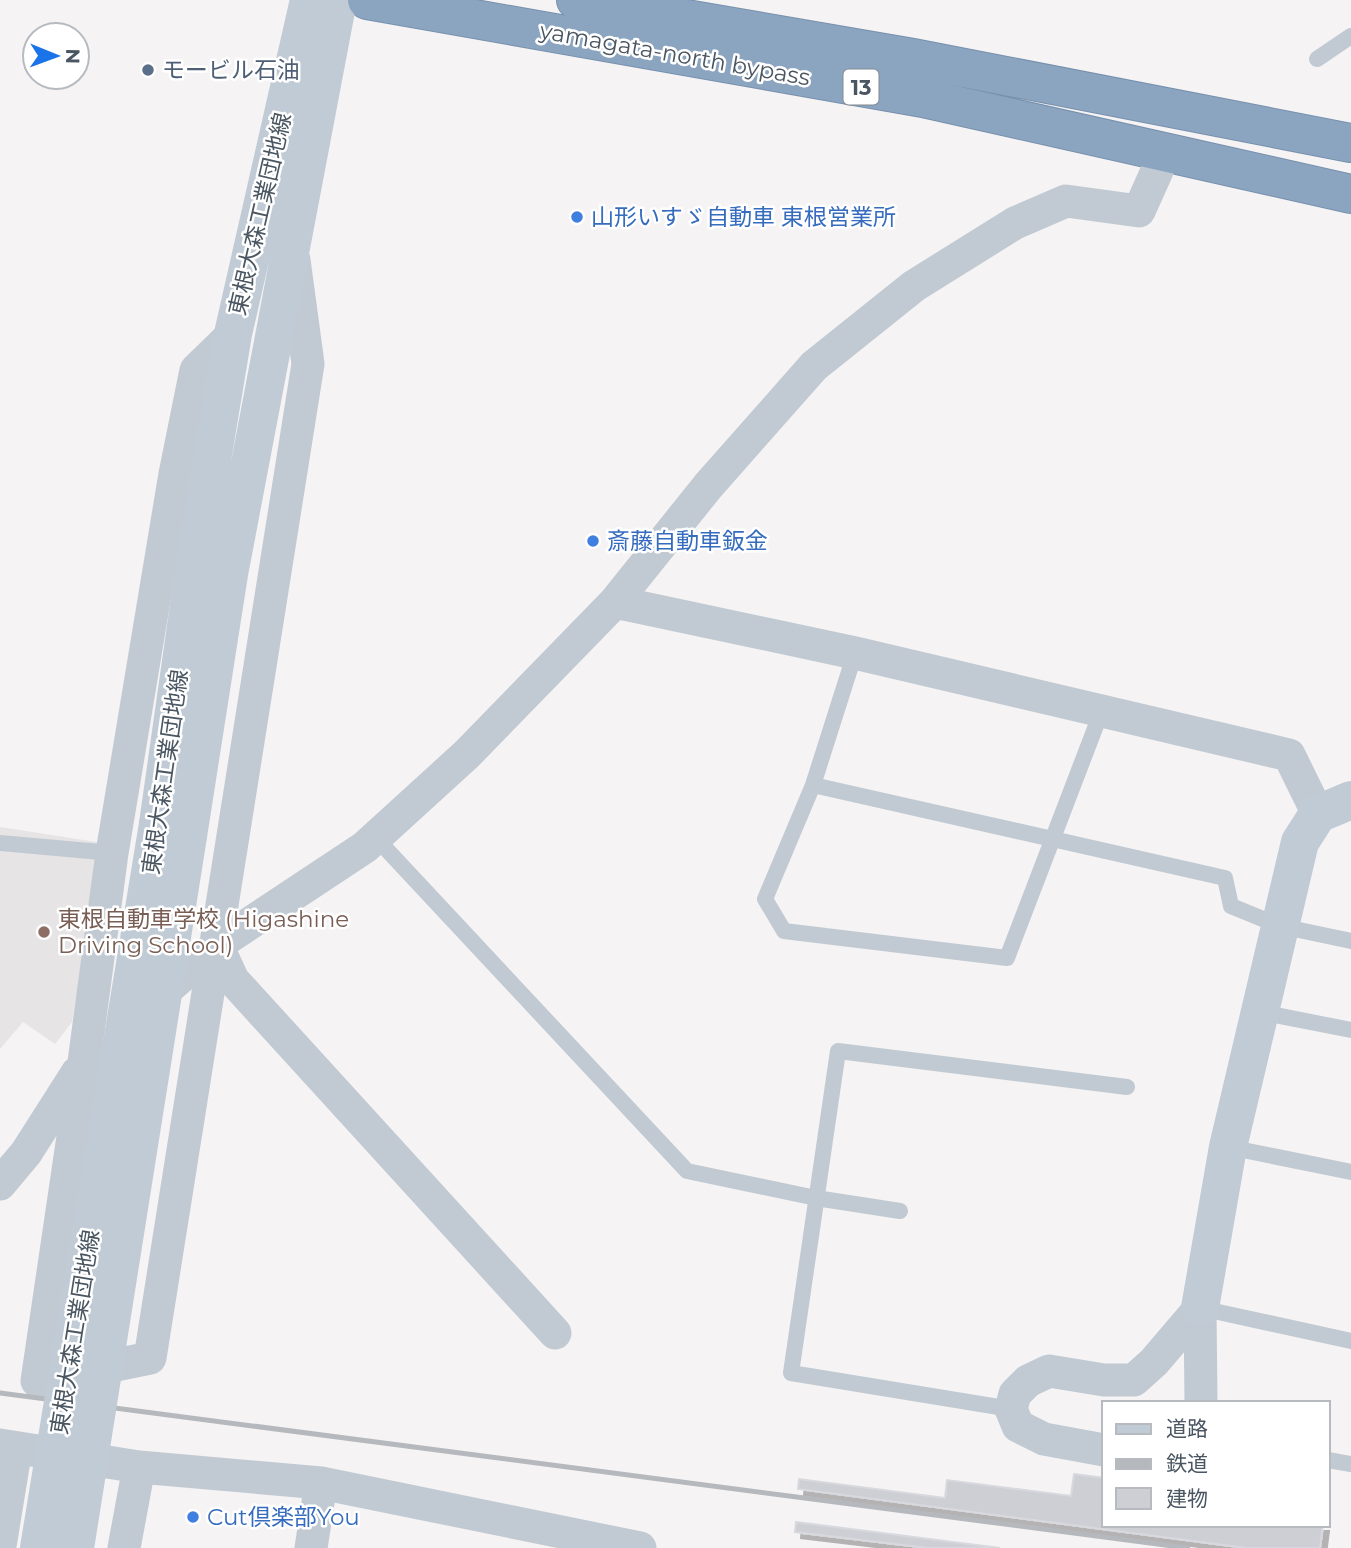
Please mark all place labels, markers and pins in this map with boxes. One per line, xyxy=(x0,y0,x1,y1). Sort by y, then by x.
place label: モービル石油 xyxy=(162,56,300,84)
marker: モービル石油 xyxy=(140,62,156,78)
place label: 山形いすゞ自動車 東根営業所 xyxy=(591,203,896,231)
marker: 山形いすゞ自動車 東根営業所 xyxy=(569,209,585,225)
place label: 斎藤自動車鈑金 xyxy=(607,527,768,555)
marker: 斎藤自動車鈑金 xyxy=(585,533,601,549)
place label: 東根自動車学校 (Higashine Driving School) xyxy=(58,905,349,959)
marker: 東根自動車学校 (Higashine Driving School) xyxy=(36,924,52,940)
place label: Cut倶楽部You xyxy=(207,1503,360,1531)
marker: Cut倶楽部You xyxy=(185,1509,201,1525)

